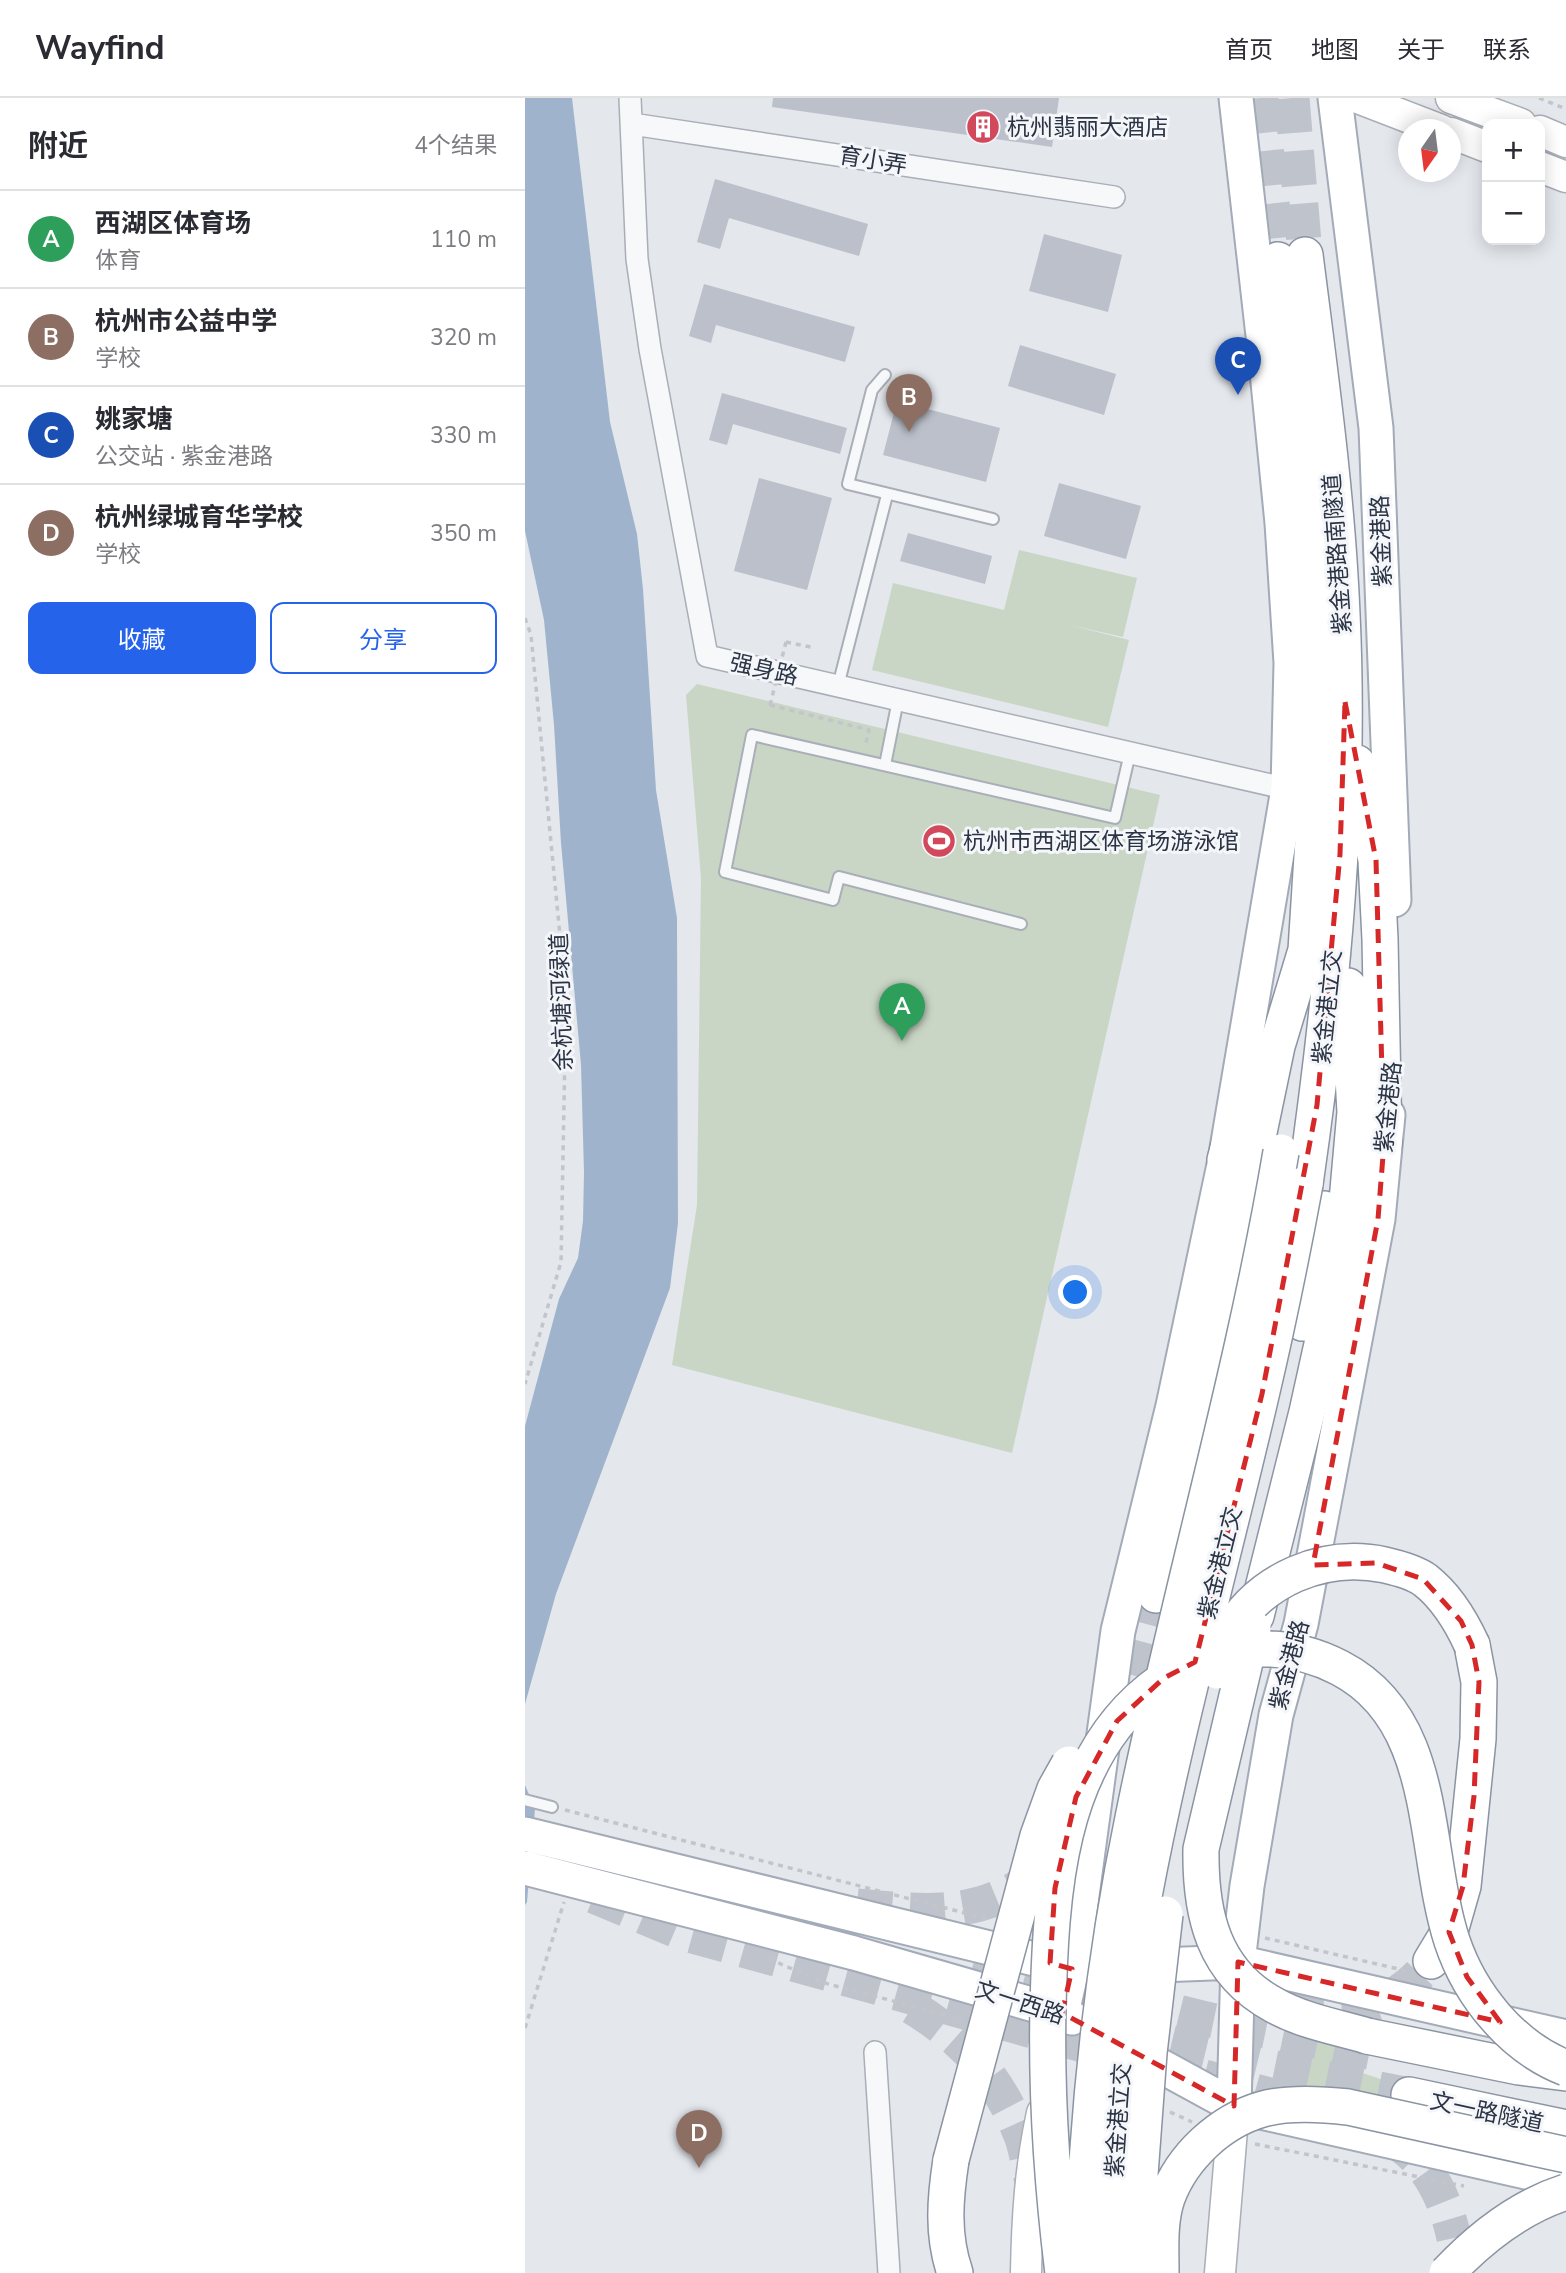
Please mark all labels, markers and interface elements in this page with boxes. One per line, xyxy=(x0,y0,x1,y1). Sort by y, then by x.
text: Wayfind xyxy=(35,26,165,71)
text: 首页 xyxy=(1225,34,1273,66)
text: 地图 xyxy=(1311,34,1359,66)
text: 关于 xyxy=(1397,34,1445,66)
text: 联系 xyxy=(1483,34,1531,66)
building icon: 杭州翡丽大酒店 xyxy=(964,108,1002,146)
place label: 杭州翡丽大酒店 xyxy=(1007,112,1168,143)
north arrow xyxy=(1398,119,1461,182)
map controls xyxy=(1482,119,1545,245)
button: + xyxy=(1482,119,1545,182)
text: 附近 xyxy=(28,126,88,167)
text: 4个结果 xyxy=(414,130,497,161)
street label: 育小弄 xyxy=(836,140,909,181)
button: − xyxy=(1482,182,1545,245)
text: 西湖区体育场 xyxy=(95,206,251,241)
text: A xyxy=(42,224,60,255)
text: 110 m xyxy=(430,224,497,255)
text: 体育 xyxy=(95,245,141,276)
text: 杭州市公益中学 xyxy=(95,304,277,339)
text: B xyxy=(43,322,59,353)
text: 320 m xyxy=(430,322,497,353)
pin: C xyxy=(1215,337,1261,395)
text: 学校 xyxy=(95,343,141,374)
pin: B xyxy=(886,374,932,432)
text: 姚家塘 xyxy=(95,402,173,437)
text: C xyxy=(43,420,59,451)
text: 330 m xyxy=(430,420,497,451)
text: 公交站 · 紫金港路 xyxy=(95,441,273,472)
street label: 紫金港路南隧道 xyxy=(1316,473,1359,635)
street label: 紫金港路 xyxy=(1364,494,1399,587)
text: 杭州绿城育华学校 xyxy=(95,500,303,535)
text: D xyxy=(42,518,60,549)
text: 350 m xyxy=(430,518,497,549)
text: 学校 xyxy=(95,539,141,570)
button: 收藏 xyxy=(28,602,256,674)
button: 分享 xyxy=(270,602,497,674)
street label: 强身路 xyxy=(727,647,801,692)
sports icon: 杭州市西湖区体育场游泳馆 xyxy=(920,822,958,860)
place label: 杭州市西湖区体育场游泳馆 xyxy=(963,826,1239,857)
street label: 余杭塘河绿道 xyxy=(544,932,579,1071)
street label: 紫金港立交 xyxy=(1306,948,1349,1066)
pin: A xyxy=(879,983,925,1041)
street label: 紫金港路 xyxy=(1368,1060,1409,1154)
your location xyxy=(1058,1275,1092,1309)
street label: 紫金港立交 xyxy=(1192,1504,1249,1623)
street label: 紫金港路 xyxy=(1263,1617,1316,1714)
street label: 文一西路 xyxy=(971,1974,1068,2031)
street label: 紫金港立交 xyxy=(1099,2062,1138,2178)
street label: 文一路隧道 xyxy=(1427,2085,1546,2140)
pin: D xyxy=(676,2110,722,2168)

